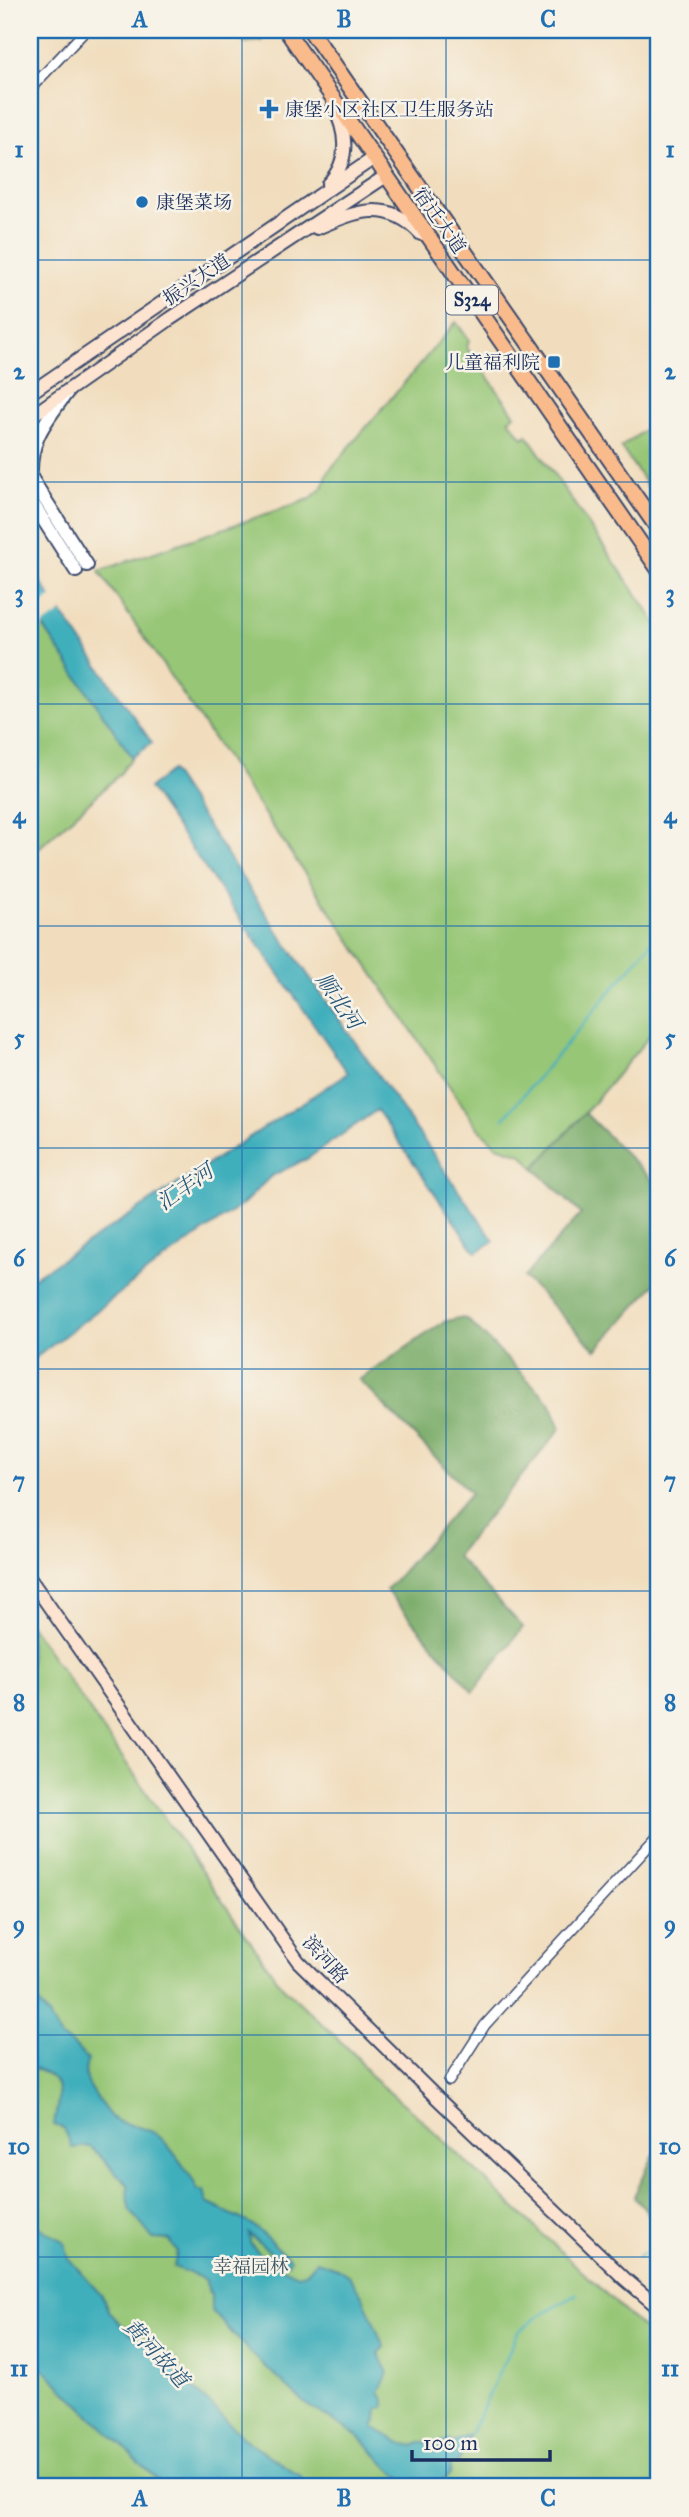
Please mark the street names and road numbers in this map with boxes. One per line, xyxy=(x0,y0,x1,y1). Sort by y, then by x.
street label: 宿迁大道 xyxy=(408,183,471,258)
street label: 振兴大道 xyxy=(158,249,234,310)
road number: S324 xyxy=(446,286,498,314)
street label: 滨河路 xyxy=(298,1930,353,1988)

